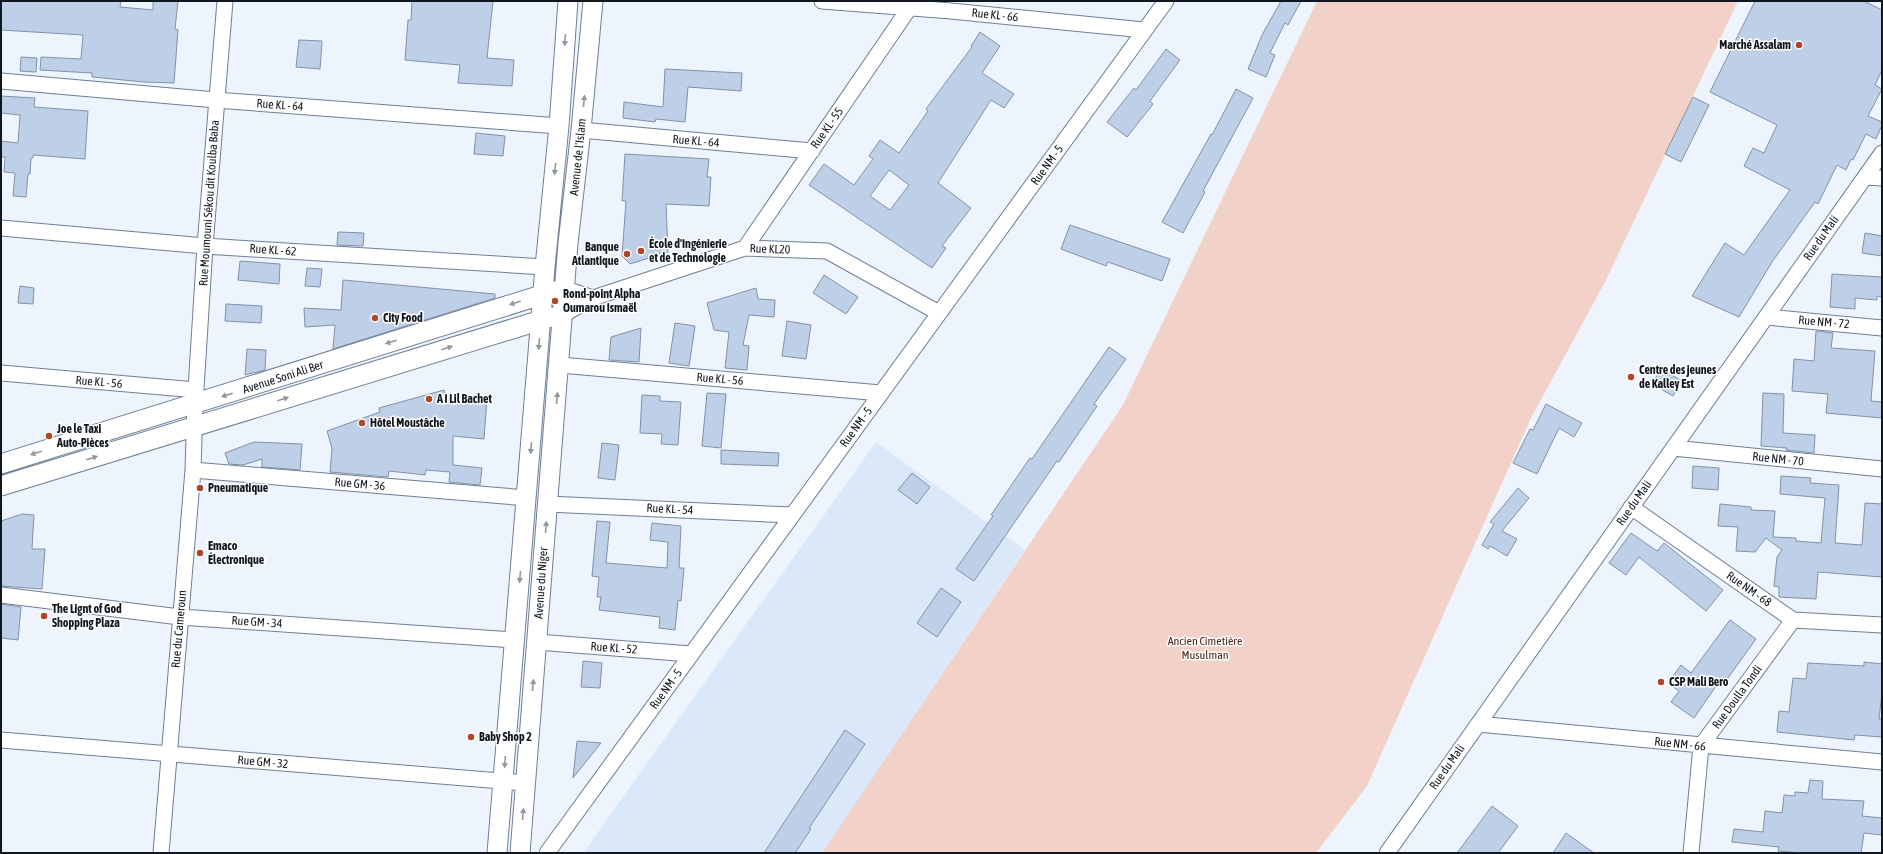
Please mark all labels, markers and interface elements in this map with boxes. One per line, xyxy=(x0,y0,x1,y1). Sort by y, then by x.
street label: Rue KL - 66 xyxy=(971,6,1019,24)
one-way arrow xyxy=(562,34,569,46)
place label: Marché Assalam xyxy=(1719,38,1791,52)
marker: Marché Assalam xyxy=(1794,40,1804,50)
one-way arrow xyxy=(581,95,587,107)
street label: Rue KL - 64 xyxy=(256,96,304,114)
street label: Rue KL - 55 xyxy=(808,105,846,151)
street label: Avenue de l'Islam xyxy=(567,118,589,196)
street label: Rue Moumouni Sékou dit Koulba Baba xyxy=(196,119,222,287)
street label: Rue KL - 64 xyxy=(672,132,720,150)
street label: Rue NM - 5 xyxy=(1028,142,1066,188)
one-way arrow xyxy=(551,163,558,175)
street label: Rue du Mali xyxy=(1800,213,1842,263)
place label: École d'Ingénierie et de Technologie xyxy=(649,236,728,265)
place label: Banque Atlantique xyxy=(571,240,620,268)
street label: Rue KL - 62 xyxy=(249,241,297,259)
street label: Rue KL20 xyxy=(749,241,791,257)
marker: École d'Ingénierie et de Technologie xyxy=(636,246,646,256)
marker: Banque Atlantique xyxy=(622,249,632,259)
place label: Rond-point Alpha Oumarou Ismaël xyxy=(563,287,641,315)
marker: Rond-point Alpha Oumarou Ismaël xyxy=(550,296,560,306)
one-way arrow xyxy=(508,300,520,306)
place label: City Food xyxy=(383,311,423,325)
marker: City Food xyxy=(370,313,380,323)
street label: Rue NM - 72 xyxy=(1798,313,1850,331)
one-way arrow xyxy=(535,338,542,350)
one-way arrow xyxy=(384,340,396,346)
one-way arrow xyxy=(442,345,454,351)
street label: Avenue Soni Ali Ber xyxy=(241,357,325,397)
place label: Centre des jeunes de Kalley Est xyxy=(1639,363,1717,391)
street label: Rue KL - 56 xyxy=(696,370,744,388)
marker: Centre des jeunes de Kalley Est xyxy=(1626,372,1636,382)
street label: Rue KL - 56 xyxy=(75,373,123,391)
one-way arrow xyxy=(220,392,232,398)
place label: A I Lil Bachet xyxy=(436,392,492,406)
one-way arrow xyxy=(554,392,560,404)
marker: A I Lil Bachet xyxy=(424,394,434,404)
one-way arrow xyxy=(277,396,289,402)
street label: Rue NM - 5 xyxy=(837,404,875,450)
place label: Hôtel Moustâche xyxy=(370,416,445,430)
marker: Hôtel Moustâche xyxy=(357,418,367,428)
place label: Joe le Taxi Auto-Pièces xyxy=(56,422,109,450)
marker: Joe le Taxi Auto-Pièces xyxy=(44,431,54,441)
one-way arrow xyxy=(527,441,534,454)
street label: Rue NM - 70 xyxy=(1752,449,1805,469)
one-way arrow xyxy=(29,450,41,456)
one-way arrow xyxy=(86,455,98,461)
street label: Rue GM - 36 xyxy=(334,475,386,493)
street label: Rue du Mali xyxy=(1613,478,1655,528)
place label: Pneumatique xyxy=(208,481,269,495)
marker: Pneumatique xyxy=(195,483,205,493)
street label: Rue KL - 54 xyxy=(646,501,694,517)
one-way arrow xyxy=(542,521,549,533)
place label: Emaco Électronique xyxy=(208,539,265,567)
street label: Avenue du Niger xyxy=(532,546,551,619)
marker: Emaco Électronique xyxy=(195,548,205,558)
street label: Rue NM - 68 xyxy=(1724,568,1774,610)
one-way arrow xyxy=(516,571,523,583)
street label: Rue du Cameroun xyxy=(169,590,189,668)
place label: The Lignt of God Shopping Plaza xyxy=(52,602,122,630)
marker: The Lignt of God Shopping Plaza xyxy=(39,611,49,621)
street label: Rue GM - 34 xyxy=(231,613,283,631)
park label: Ancien Cimetière Musulman xyxy=(1168,634,1242,662)
street label: Rue KL - 52 xyxy=(590,639,638,657)
street label: Rue Doulla Tondi xyxy=(1709,663,1765,731)
street label: Rue NM - 5 xyxy=(647,666,685,712)
place label: CSP Mali Bero xyxy=(1669,675,1729,689)
marker: CSP Mali Bero xyxy=(1656,677,1666,687)
one-way arrow xyxy=(529,678,536,691)
place label: Baby Shop 2 xyxy=(479,730,532,744)
marker: Baby Shop 2 xyxy=(466,732,476,742)
street label: Rue NM - 66 xyxy=(1654,734,1707,754)
street label: Rue du Mali xyxy=(1426,742,1468,792)
street label: Rue GM - 32 xyxy=(237,753,289,771)
one-way arrow xyxy=(501,756,508,768)
one-way arrow xyxy=(519,808,526,820)

